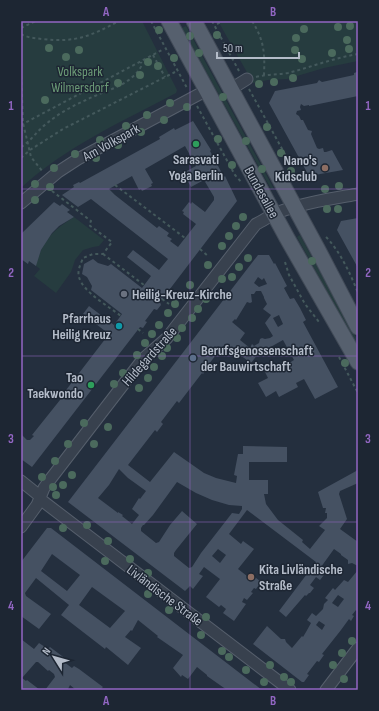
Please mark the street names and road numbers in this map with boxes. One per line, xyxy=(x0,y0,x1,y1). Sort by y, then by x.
street label: Am Volkspark xyxy=(79,120,143,165)
street label: Bundesallee xyxy=(240,163,283,221)
street label: Hildegardstraße xyxy=(118,323,181,390)
street label: Livländische Straße xyxy=(123,561,206,630)

